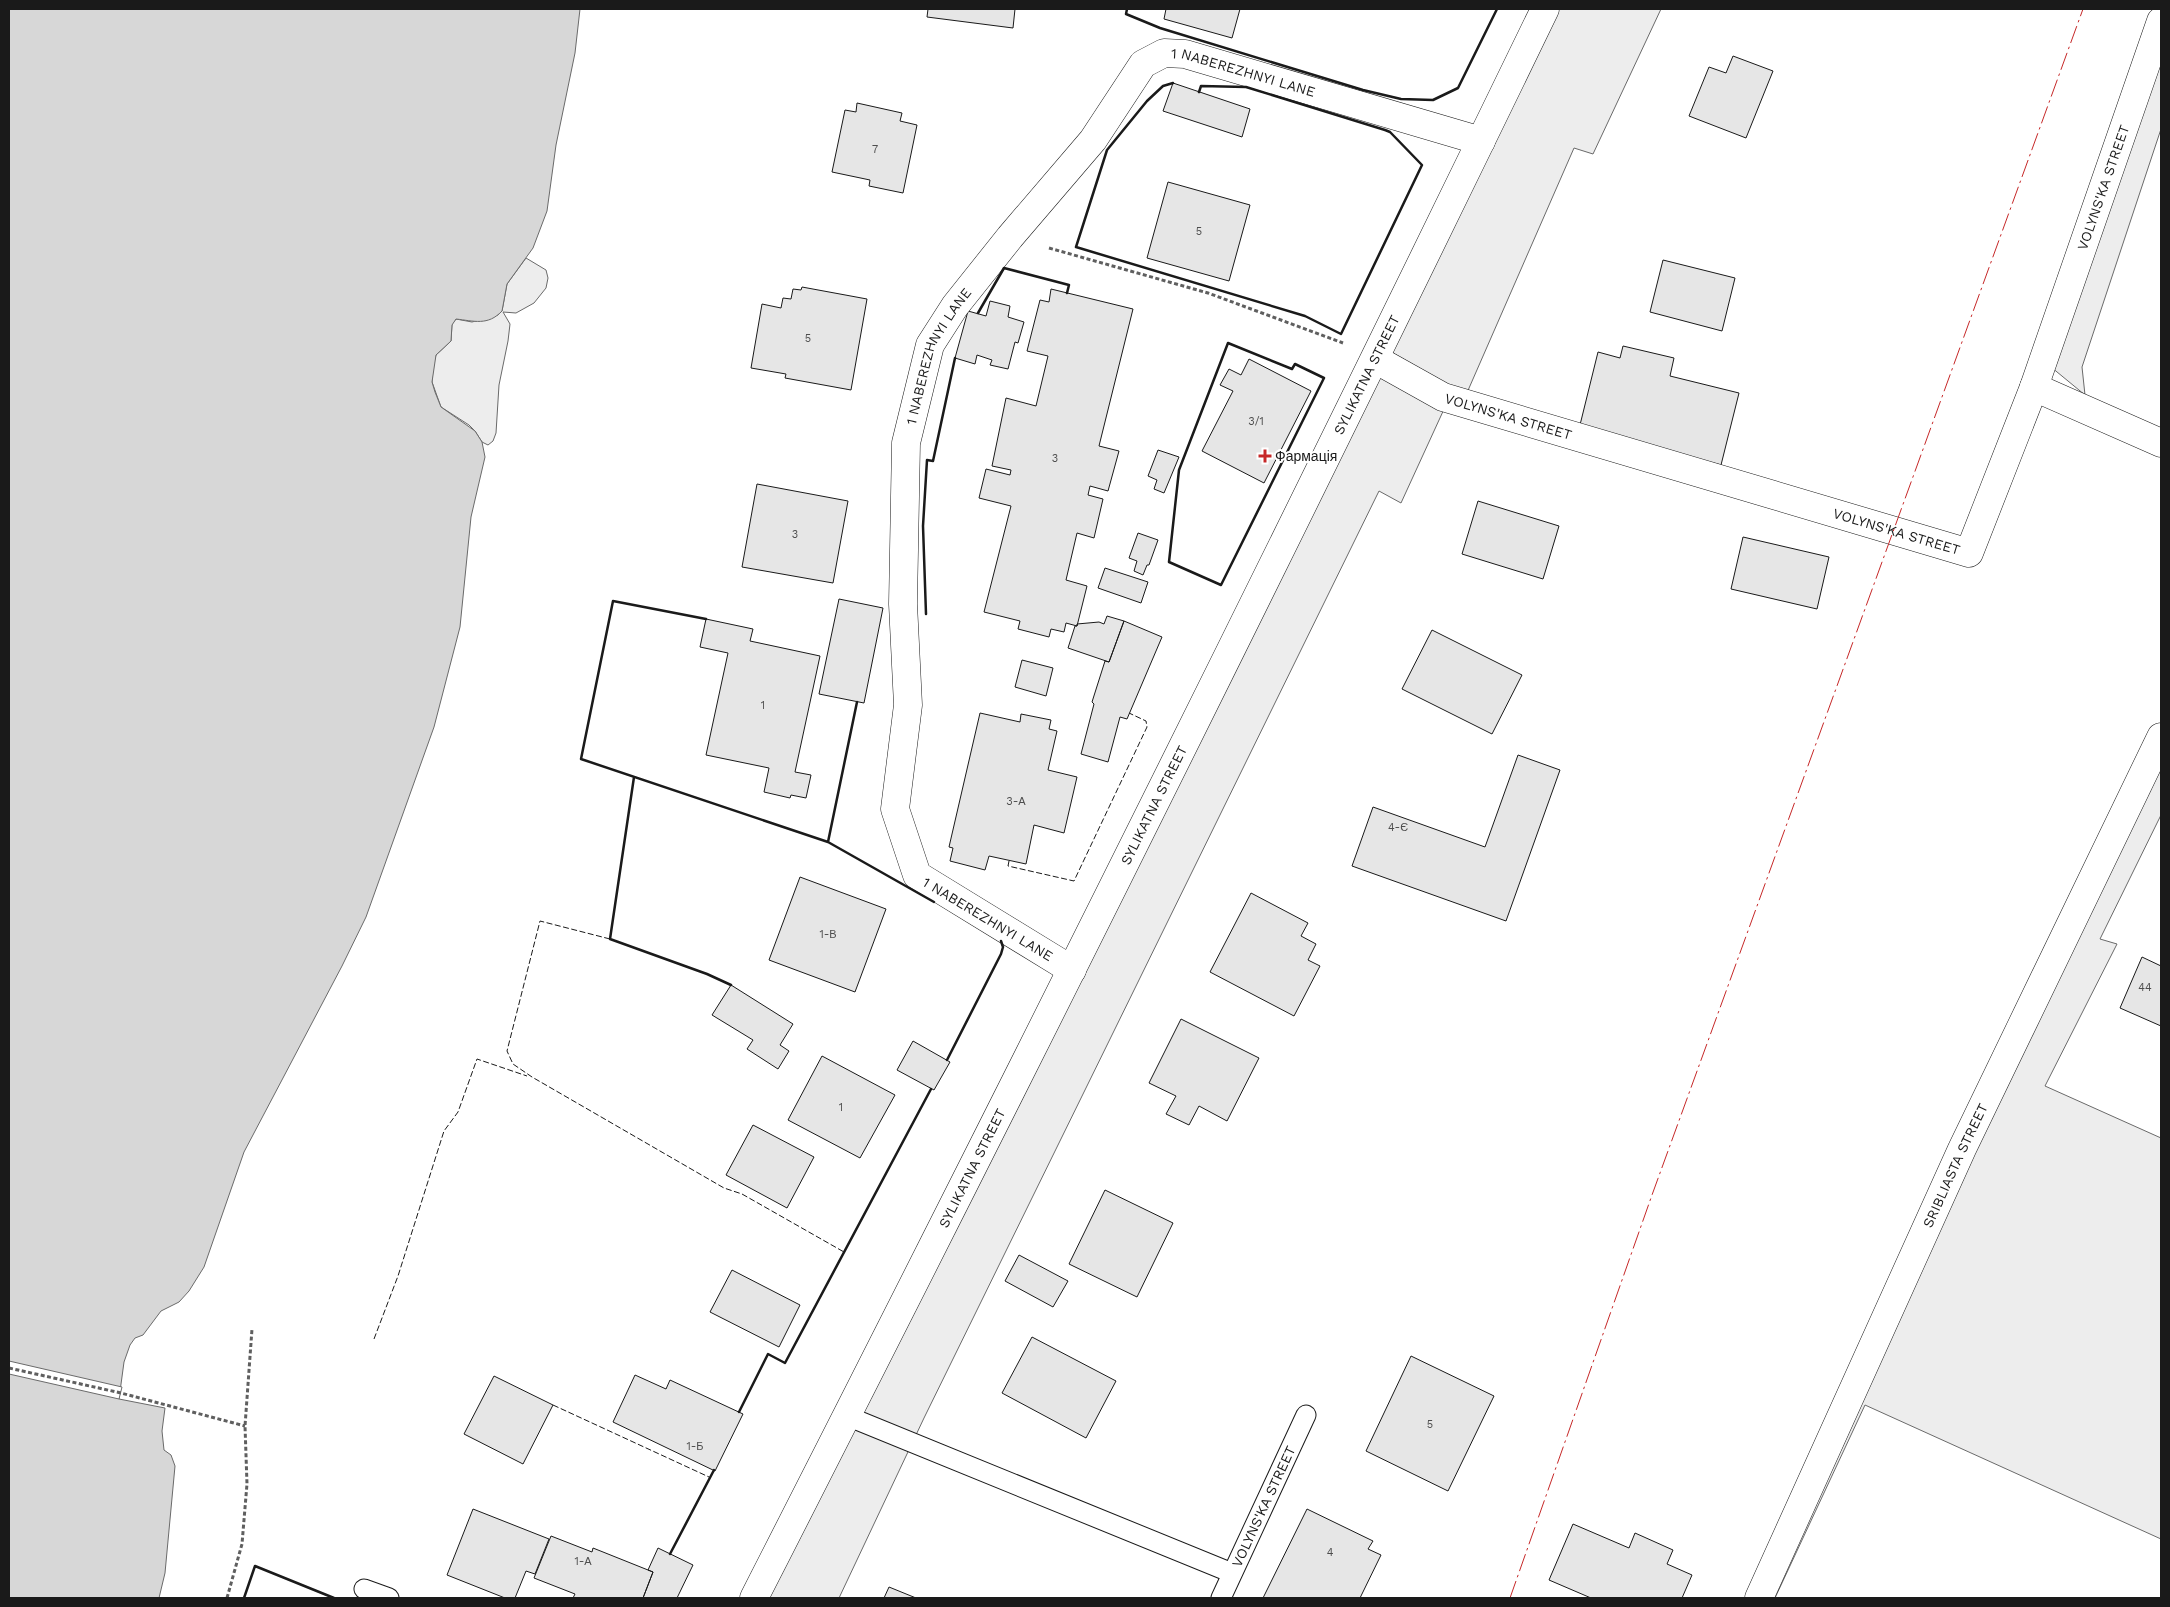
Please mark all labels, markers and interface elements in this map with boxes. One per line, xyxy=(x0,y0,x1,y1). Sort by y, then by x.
street label: 1 NABEREZHNYI LANE xyxy=(1171,45,1317,100)
street label: VOLYNS'KA STREET xyxy=(2074,122,2133,252)
house number: 7 xyxy=(872,143,878,156)
house number: 5 xyxy=(1196,225,1202,238)
street label: 1 NABEREZHNYI LANE xyxy=(903,285,974,426)
street label: SYLIKATNA STREET xyxy=(1330,312,1403,437)
house number: 5 xyxy=(805,332,811,345)
street label: VOLYNS'KA STREET xyxy=(1443,390,1574,443)
house number: 3/1 xyxy=(1248,415,1264,428)
place label: Фармація xyxy=(1275,448,1337,464)
marker: Фармація xyxy=(1259,450,1271,462)
house number: 3 xyxy=(1052,452,1058,465)
street label: VOLYNS'KA STREET xyxy=(1831,505,1963,558)
house number: 3 xyxy=(792,528,798,541)
house number: 1 xyxy=(761,699,765,712)
street label: SYLIKATNA STREET xyxy=(1117,742,1190,867)
house number: 3-А xyxy=(1006,795,1026,808)
house number: 4-Є xyxy=(1388,821,1408,834)
street label: 1 NABEREZHNYI LANE xyxy=(920,874,1056,964)
house number: 1-В xyxy=(819,928,837,941)
house number: 44 xyxy=(2138,981,2152,994)
street label: SRIBLIASTA STREET xyxy=(1920,1100,1991,1230)
house number: 1 xyxy=(839,1101,843,1114)
street label: SYLIKATNA STREET xyxy=(935,1105,1009,1230)
house number: 5 xyxy=(1427,1418,1433,1431)
house number: 1-Б xyxy=(686,1440,704,1453)
street label: VOLYNS'KA STREET xyxy=(1229,1443,1299,1570)
house number: 4 xyxy=(1327,1546,1334,1559)
house number: 1-А xyxy=(574,1555,592,1568)

